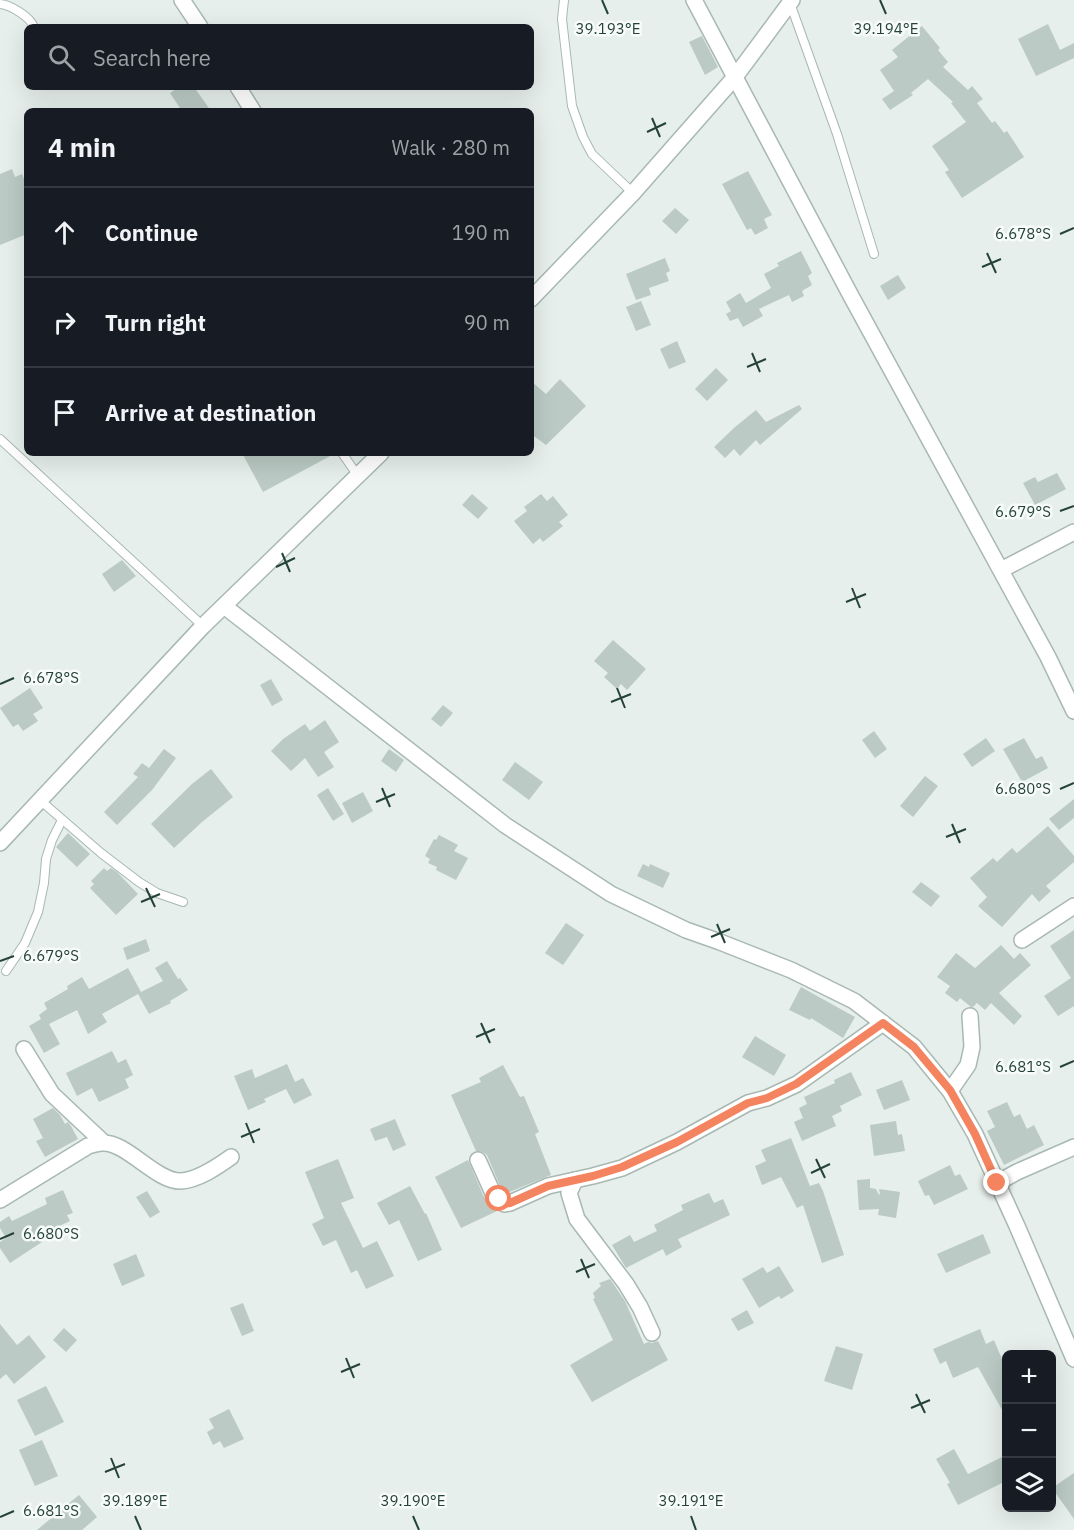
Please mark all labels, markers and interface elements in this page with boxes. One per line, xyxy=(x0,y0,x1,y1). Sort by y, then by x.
text: 39.193°E xyxy=(576,19,640,38)
text: 39.194°E xyxy=(854,19,918,38)
search box xyxy=(24,24,534,90)
icon: search xyxy=(45,41,78,74)
text: Search here xyxy=(93,43,211,72)
text: 4 min xyxy=(48,130,116,164)
text: Walk · 280 m xyxy=(392,134,510,161)
icon: ahead xyxy=(48,216,81,249)
text: Continue xyxy=(105,218,198,247)
text: 190 m xyxy=(452,219,510,246)
text: 6.678°S xyxy=(995,224,1051,243)
icon: right xyxy=(48,306,81,339)
text: Turn right xyxy=(105,308,206,337)
text: 90 m xyxy=(464,309,510,336)
icon: arrive xyxy=(48,396,81,429)
text: Arrive at destination xyxy=(105,398,316,427)
text: 6.679°S xyxy=(995,502,1051,521)
text: 6.678°S xyxy=(23,668,79,687)
text: 6.680°S xyxy=(995,779,1051,798)
text: 6.679°S xyxy=(23,946,79,965)
text: 6.681°S xyxy=(995,1057,1051,1076)
route end xyxy=(983,1169,1009,1195)
route start xyxy=(485,1185,511,1211)
text: 6.680°S xyxy=(23,1224,79,1243)
map controls xyxy=(1002,1350,1056,1512)
button: + xyxy=(1002,1350,1056,1404)
button: − xyxy=(1002,1404,1056,1458)
button: layers xyxy=(1002,1458,1056,1512)
text: 39.189°E xyxy=(103,1491,167,1510)
text: 39.190°E xyxy=(381,1491,445,1510)
text: 39.191°E xyxy=(659,1491,723,1510)
text: 6.681°S xyxy=(23,1501,79,1520)

